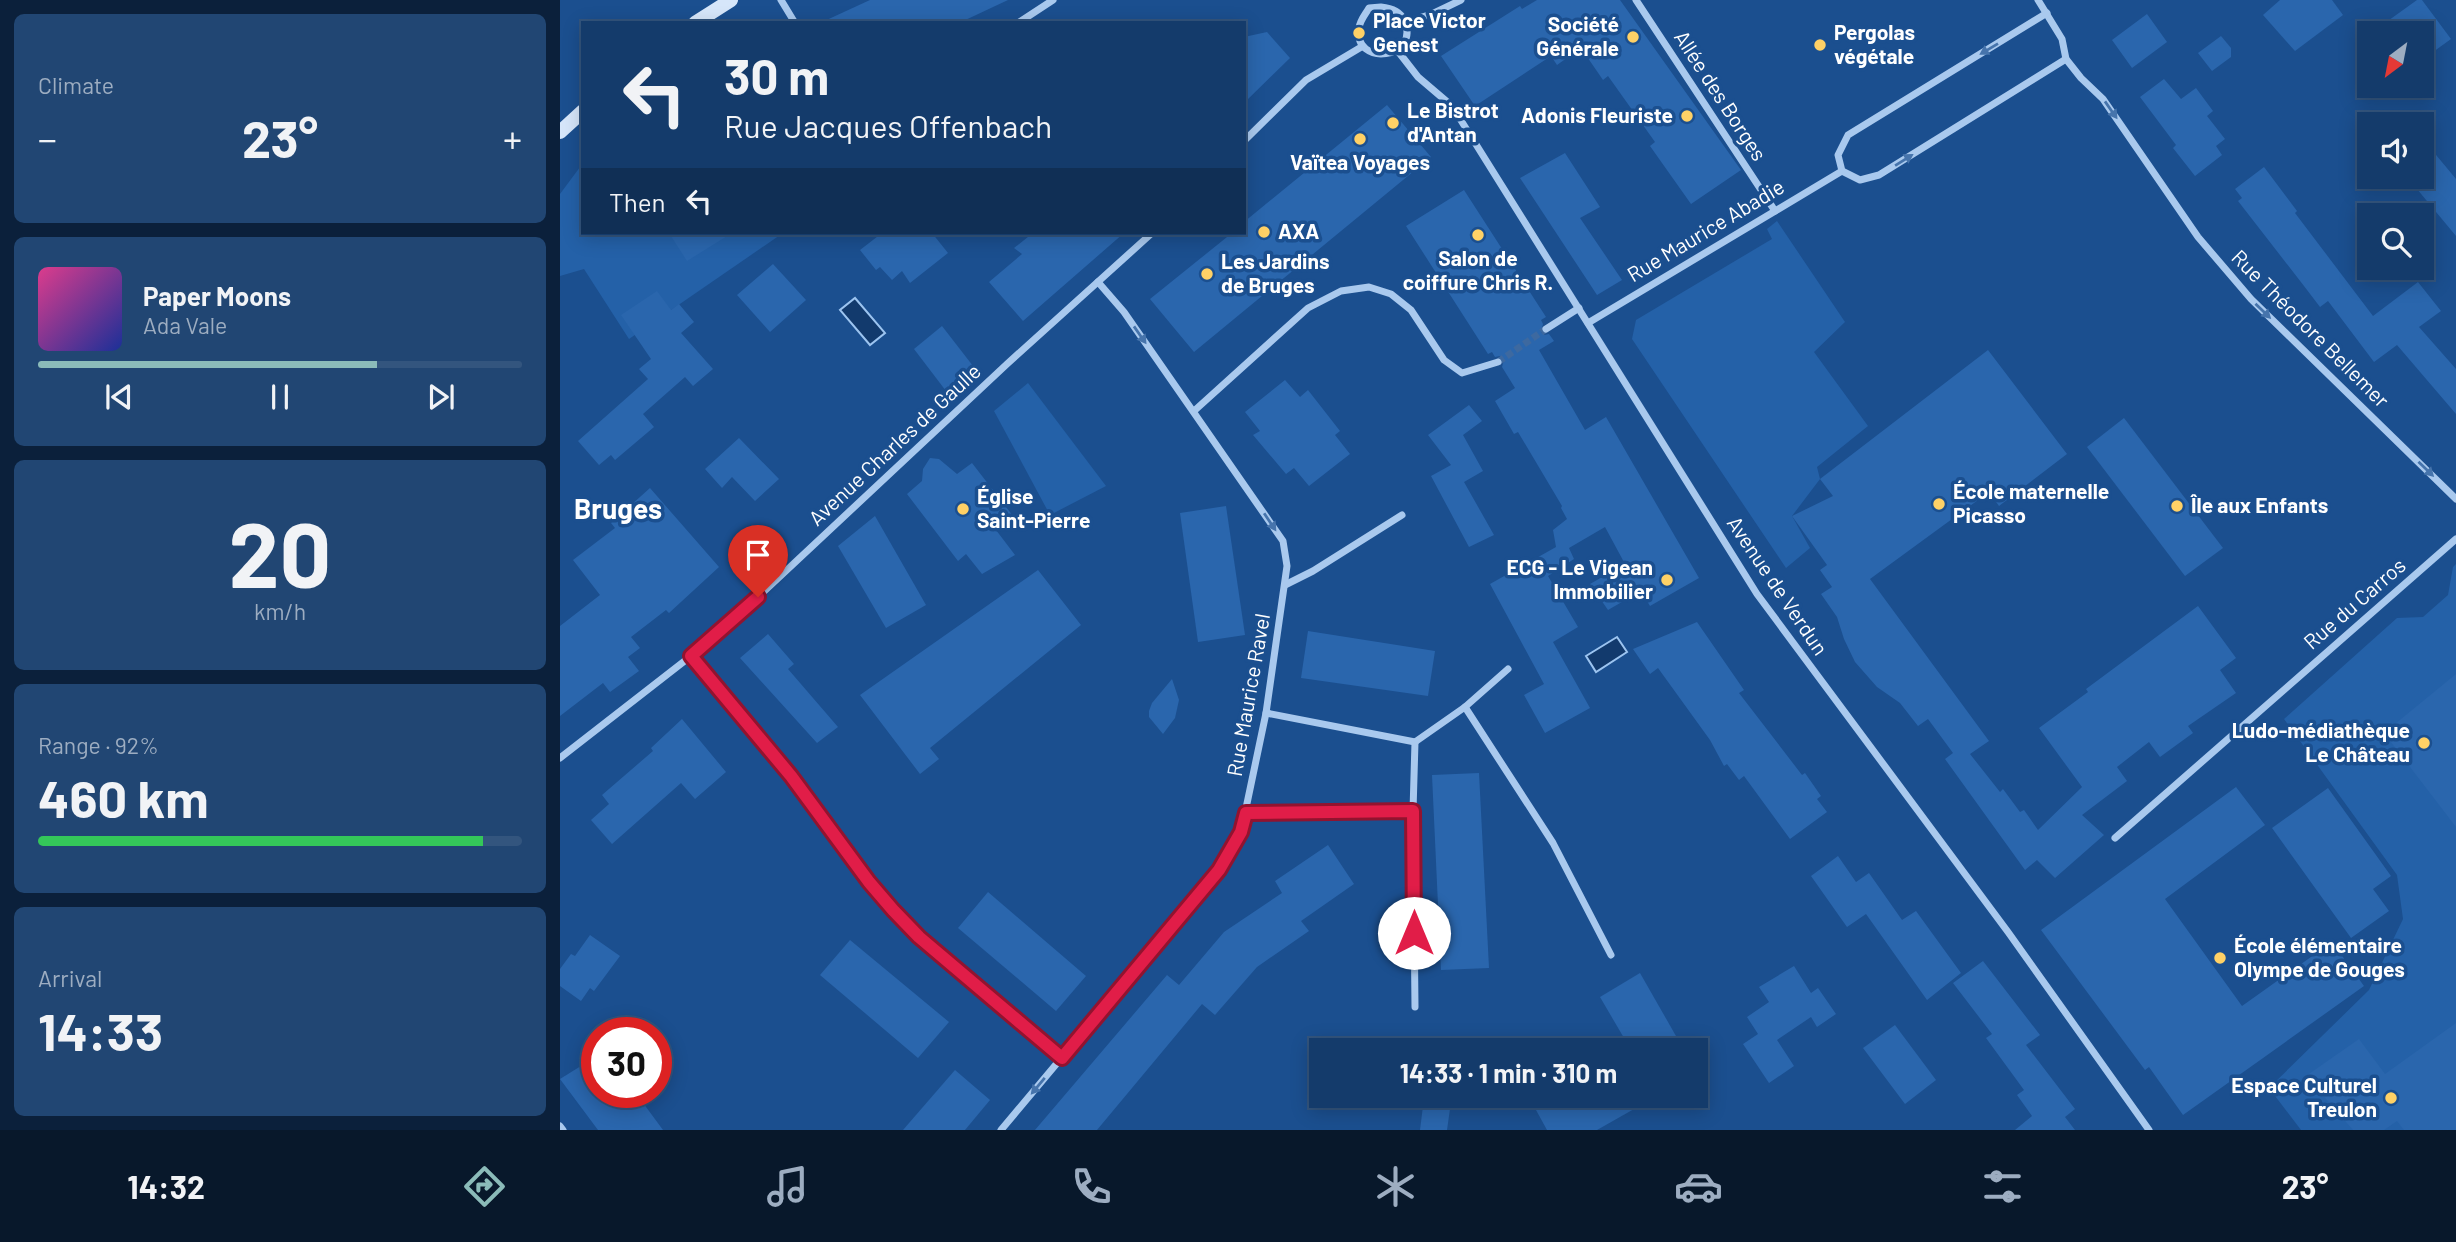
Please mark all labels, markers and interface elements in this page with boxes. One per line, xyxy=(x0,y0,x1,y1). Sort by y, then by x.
place label: Place Victor Genest xyxy=(1373,7,1486,56)
place label: Société Générale xyxy=(1536,11,1619,60)
place label: Pergolas végétale xyxy=(1834,19,1915,68)
north arrow xyxy=(2357,21,2434,98)
map controls xyxy=(2357,21,2434,280)
marker: Place Victor Genest xyxy=(1351,25,1367,41)
street label: Allée des Borges xyxy=(1670,25,1773,165)
marker: Société Générale xyxy=(1625,29,1641,45)
marker: Pergolas végétale xyxy=(1812,37,1828,53)
one-way arrow xyxy=(1979,42,1998,55)
text: 30 m xyxy=(724,46,829,105)
icon: left xyxy=(609,49,700,140)
text: Climate xyxy=(38,71,114,99)
place label: Le Bistrot d'Antan xyxy=(1407,97,1499,146)
one-way arrow xyxy=(2104,101,2117,120)
place label: Adonis Fleuriste xyxy=(1521,102,1673,127)
text: 23° xyxy=(242,106,318,168)
text: Rue Jacques Offenbach xyxy=(724,106,1052,144)
marker: Adonis Fleuriste xyxy=(1679,108,1695,124)
button: sound xyxy=(2357,112,2434,189)
text: − xyxy=(38,115,57,161)
text: + xyxy=(503,115,522,161)
marker: Le Bistrot d'Antan xyxy=(1385,115,1401,131)
marker: Vaïtea Voyages xyxy=(1352,131,1368,147)
place label: Vaïtea Voyages xyxy=(1290,149,1430,174)
one-way arrow xyxy=(1894,154,1913,167)
street label: Rue Maurice Abadie xyxy=(1622,173,1788,286)
icon: left xyxy=(680,182,718,220)
text: Then xyxy=(609,186,666,217)
button: search xyxy=(2357,203,2434,280)
place label: AXA xyxy=(1278,218,1319,243)
marker: AXA xyxy=(1256,224,1272,240)
marker: Salon de coiffure Chris R. xyxy=(1470,227,1486,243)
street label: Rue Théodore Bellemer xyxy=(2227,244,2395,412)
place label: Salon de coiffure Chris R. xyxy=(1403,245,1553,294)
place label: Les Jardins de Bruges xyxy=(1221,248,1329,297)
marker: Les Jardins de Bruges xyxy=(1199,266,1215,282)
text: Paper Moons xyxy=(143,280,291,311)
one-way arrow xyxy=(2254,302,2271,319)
text: Ada Vale xyxy=(143,311,227,339)
one-way arrow xyxy=(1133,326,1147,344)
street label: Avenue Charles de Gaulle xyxy=(803,358,985,530)
icon: previous xyxy=(100,378,138,416)
icon: pause xyxy=(261,378,299,416)
icon: next xyxy=(422,378,460,416)
one-way arrow xyxy=(2417,461,2434,478)
place label: École maternelle Picasso xyxy=(1953,478,2109,527)
place label: Église Saint-Pierre xyxy=(977,483,1090,532)
district label: Bruges xyxy=(574,491,662,525)
place label: Île aux Enfants xyxy=(2190,492,2328,517)
marker: École maternelle Picasso xyxy=(1931,496,1947,512)
text: 20 xyxy=(229,497,331,606)
marker: Île aux Enfants xyxy=(2169,498,2185,514)
marker: Église Saint-Pierre xyxy=(955,501,971,517)
street label: Avenue de Verdun xyxy=(1723,511,1834,659)
one-way arrow xyxy=(1263,513,1277,531)
pin xyxy=(728,525,788,597)
icon: arrive xyxy=(739,536,777,574)
street label: Rue du Carros xyxy=(2298,552,2410,654)
place label: ECG - Le Vigean Immobilier xyxy=(1506,554,1653,603)
marker: ECG - Le Vigean Immobilier xyxy=(1659,572,1675,588)
text: km/h xyxy=(254,597,306,625)
street label: Rue Maurice Ravel xyxy=(1221,611,1274,778)
place label: Ludo-médiathèque Le Château xyxy=(2232,717,2410,766)
text: Range · 92% xyxy=(38,731,159,759)
marker: Ludo-médiathèque Le Château xyxy=(2416,735,2432,751)
text: 460 km xyxy=(38,766,209,828)
position arrow xyxy=(1377,896,1451,970)
place label: École élémentaire Olympe de Gouges xyxy=(2234,932,2405,981)
marker: École élémentaire Olympe de Gouges xyxy=(2212,950,2228,966)
text: Arrival xyxy=(38,964,102,992)
text: 14:33 xyxy=(38,999,163,1061)
speed limit sign: 30 xyxy=(581,1017,672,1108)
text: 14:33 · 1 min · 310 m xyxy=(1400,1057,1617,1088)
place label: Espace Culturel Treulon xyxy=(2231,1072,2377,1121)
one-way arrow xyxy=(1030,1077,1046,1095)
marker: Espace Culturel Treulon xyxy=(2383,1090,2399,1106)
icon: directions xyxy=(460,1162,509,1211)
icon: music xyxy=(763,1162,812,1211)
icon: phone xyxy=(1067,1162,1116,1211)
icon: climate xyxy=(1371,1162,1420,1211)
icon: car xyxy=(1674,1162,1723,1211)
icon: filters xyxy=(1978,1162,2027,1211)
text: 14:32 xyxy=(127,1167,205,1205)
text: 23° xyxy=(2282,1167,2329,1205)

